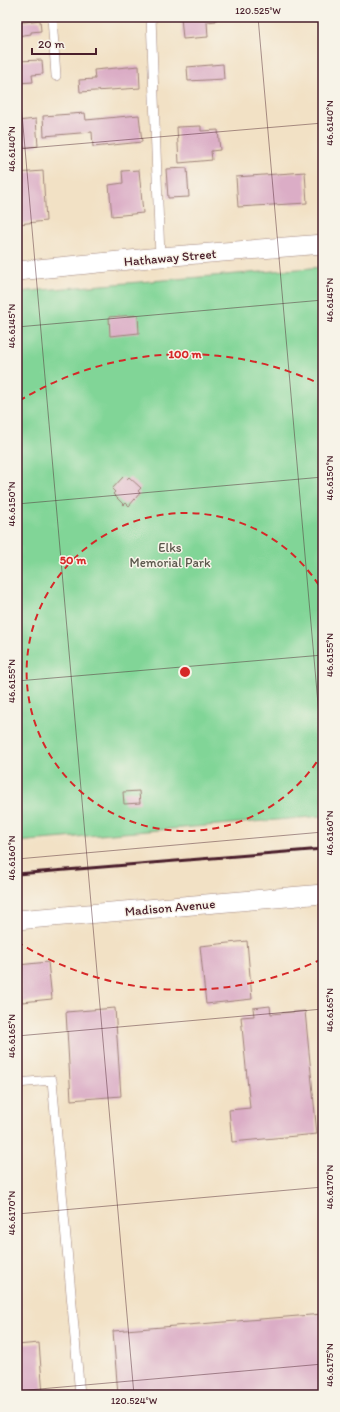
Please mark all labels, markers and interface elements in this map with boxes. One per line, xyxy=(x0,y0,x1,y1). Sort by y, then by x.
text: 120.525°W xyxy=(235,4,281,17)
scale bar xyxy=(32,30,96,56)
text: 20 m xyxy=(38,37,65,51)
text: 46.6140°N xyxy=(323,100,336,146)
text: 46.6140°N xyxy=(5,126,18,172)
street label: Hathaway Street xyxy=(123,246,217,269)
text: 46.6145°N xyxy=(323,277,336,322)
text: 46.6145°N xyxy=(5,303,18,348)
text: 100 m xyxy=(168,347,202,361)
text: 46.6150°N xyxy=(323,455,336,500)
text: 46.6150°N xyxy=(5,481,18,526)
park label: Elks Memorial Park xyxy=(129,540,211,570)
text: 50 m xyxy=(60,553,87,567)
text: 46.6155°N xyxy=(323,633,336,677)
text: 46.6155°N xyxy=(5,659,18,703)
centre of rings xyxy=(178,665,192,679)
text: 46.6160°N xyxy=(323,810,336,855)
text: 46.6160°N xyxy=(5,835,18,880)
street label: Madison Avenue xyxy=(124,896,216,919)
text: 46.6165°N xyxy=(323,988,336,1032)
text: 46.6165°N xyxy=(5,1014,18,1058)
text: 46.6170°N xyxy=(323,1164,336,1209)
text: 46.6170°N xyxy=(5,1190,18,1235)
text: 46.6175°N xyxy=(323,1343,336,1387)
text: 120.524°W xyxy=(111,1394,158,1407)

